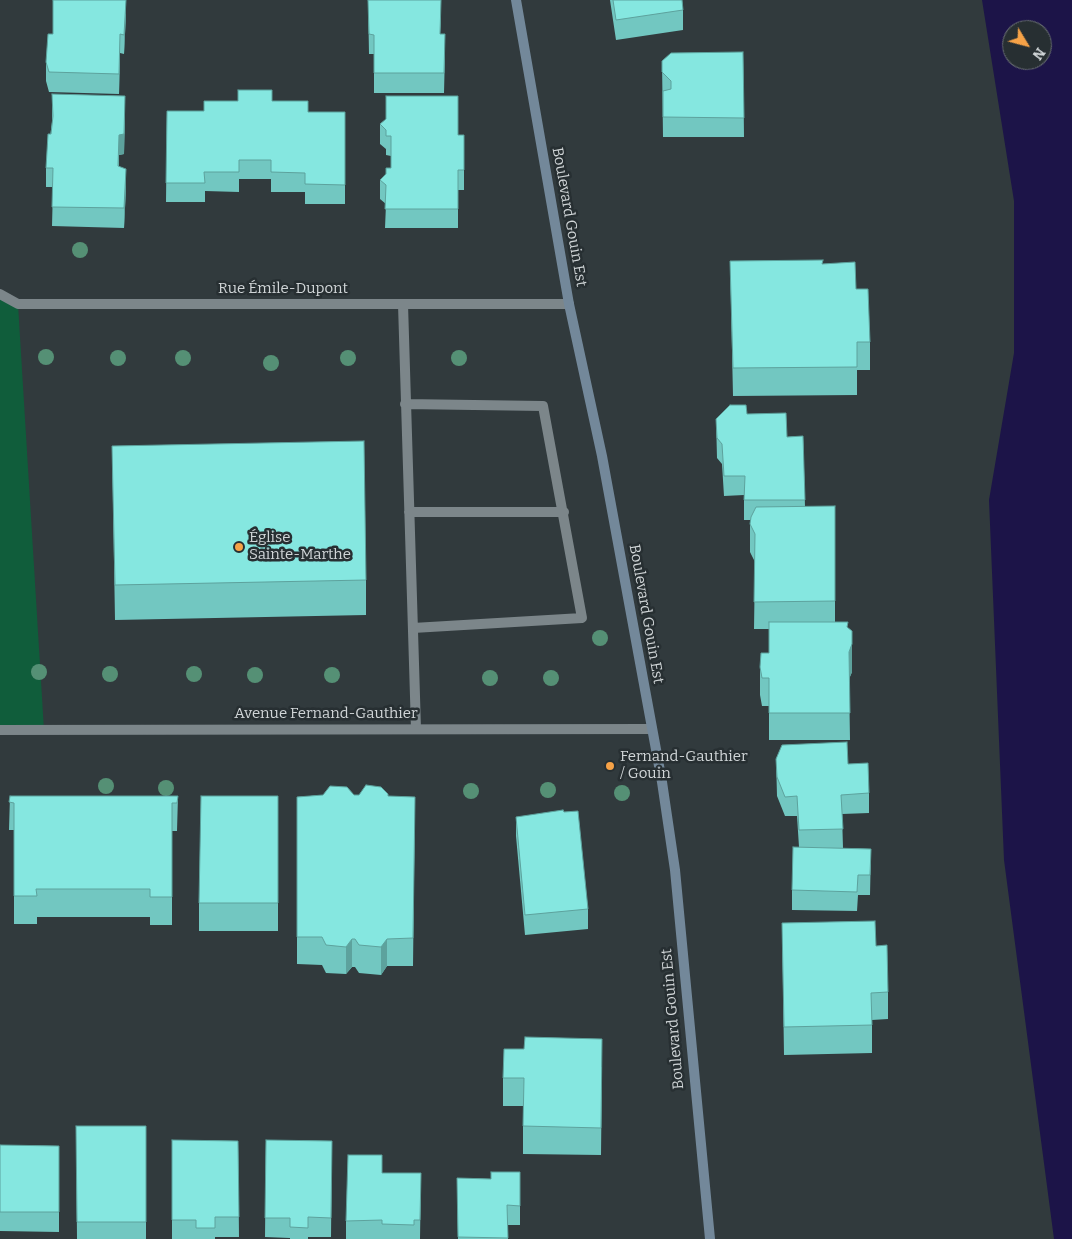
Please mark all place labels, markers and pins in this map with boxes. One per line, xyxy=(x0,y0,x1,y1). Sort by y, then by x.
place label: Église Sainte-Marthe xyxy=(249,529,351,564)
marker: Église Sainte-Marthe xyxy=(233,541,245,553)
place label: Fernand-Gauthier / Gouin xyxy=(620,748,748,783)
marker: Fernand-Gauthier / Gouin xyxy=(604,760,616,772)

